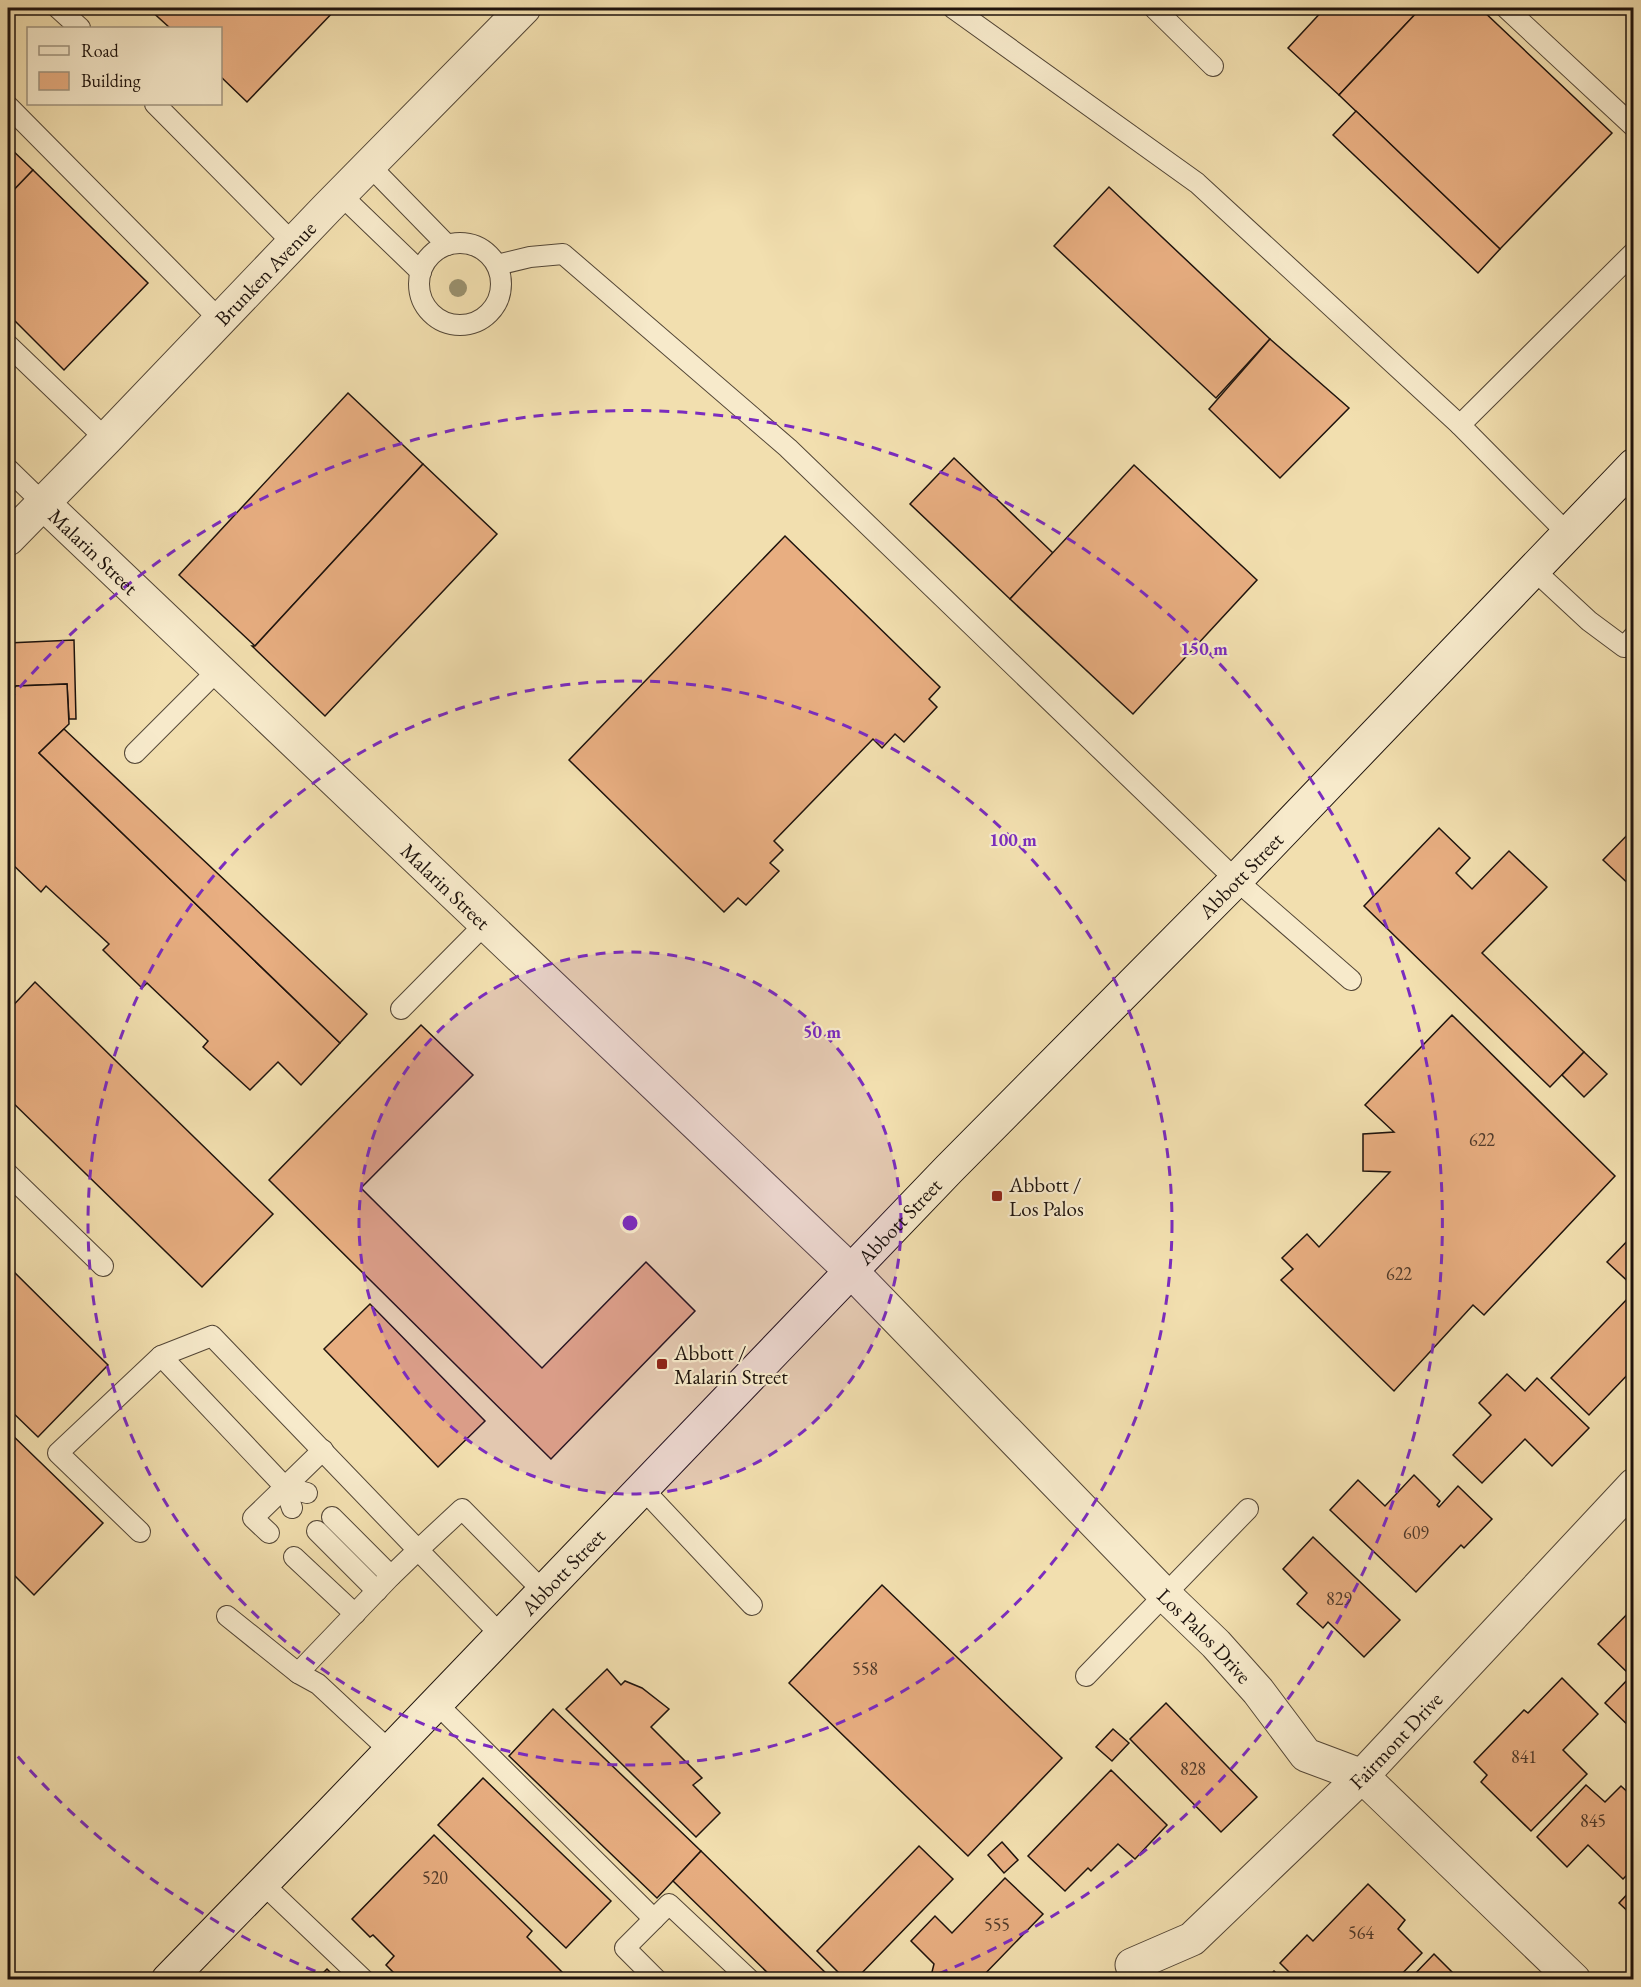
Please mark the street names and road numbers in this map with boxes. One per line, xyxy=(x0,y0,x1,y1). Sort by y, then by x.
street label: Brunken Avenue xyxy=(209,215,321,331)
street label: Malarin Street xyxy=(43,502,145,601)
street label: Abbott Street xyxy=(1192,826,1289,925)
street label: Malarin Street xyxy=(395,837,497,935)
street label: Abbott Street xyxy=(851,1171,947,1271)
street label: Abbott Street xyxy=(514,1522,611,1621)
street label: Los Palos Drive xyxy=(1152,1582,1258,1689)
street label: Fairmont Drive xyxy=(1343,1686,1448,1795)

